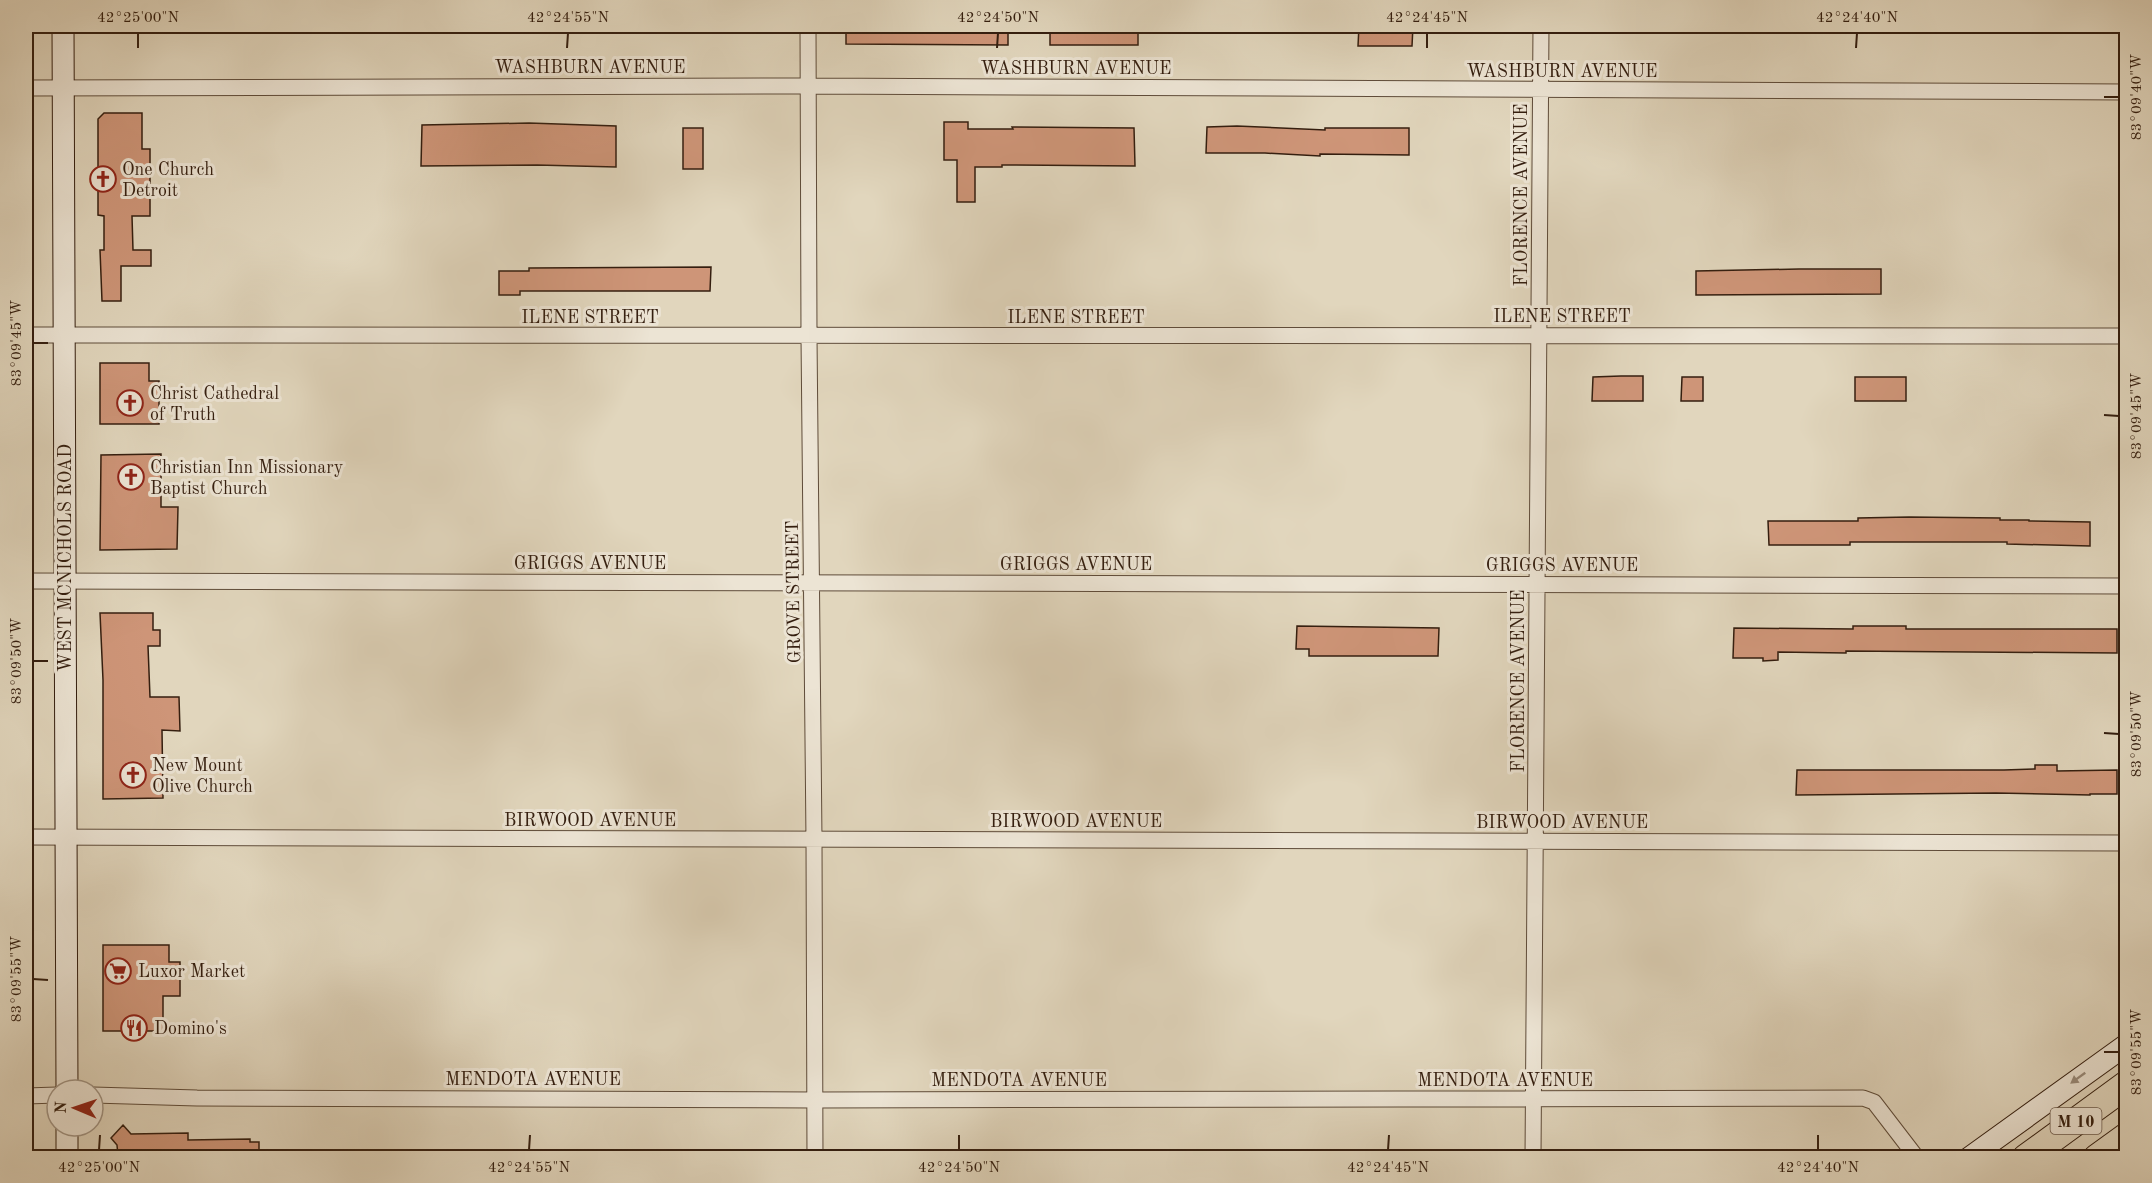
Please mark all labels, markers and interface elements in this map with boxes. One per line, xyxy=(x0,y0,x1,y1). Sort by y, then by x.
text: 42°25'00"N xyxy=(97,11,179,26)
text: 42°24'55"N xyxy=(527,11,609,26)
text: 42°24'50"N xyxy=(957,11,1039,26)
text: 42°24'45"N xyxy=(1386,11,1468,26)
text: 42°24'40"N xyxy=(1816,11,1898,26)
text: 83°09'40"W xyxy=(2130,54,2145,140)
street label: WASHBURN AVENUE xyxy=(494,59,686,77)
street label: WASHBURN AVENUE xyxy=(980,60,1172,78)
street label: WASHBURN AVENUE xyxy=(1466,63,1658,81)
street label: FLORENCE AVENUE xyxy=(1513,104,1531,286)
place label: One Church Detroit xyxy=(122,161,214,200)
church icon: One Church Detroit xyxy=(88,164,118,194)
text: 83°09'45"W xyxy=(10,300,25,386)
street label: ILENE STREET xyxy=(1493,308,1631,326)
street label: ILENE STREET xyxy=(521,309,659,327)
street label: ILENE STREET xyxy=(1007,309,1145,327)
text: 83°09'45"W xyxy=(2130,373,2145,459)
place label: Christ Cathedral of Truth xyxy=(150,385,279,424)
church icon: Christ Cathedral of Truth xyxy=(115,388,145,418)
street label: WEST MCNICHOLS ROAD xyxy=(57,444,75,672)
place label: Christian Inn Missionary Baptist Church xyxy=(150,459,344,498)
church icon: Christian Inn Missionary Baptist Church xyxy=(116,462,146,492)
street label: GROVE STREET xyxy=(784,520,804,664)
street label: GRIGGS AVENUE xyxy=(514,555,666,573)
street label: GRIGGS AVENUE xyxy=(1000,556,1152,574)
street label: GRIGGS AVENUE xyxy=(1486,557,1638,575)
street label: FLORENCE AVENUE xyxy=(1510,590,1528,772)
text: 83°09'50"W xyxy=(10,618,25,704)
text: 83°09'50"W xyxy=(2130,691,2145,777)
place label: New Mount Olive Church xyxy=(152,757,253,796)
church icon: New Mount Olive Church xyxy=(118,760,148,790)
street label: BIRWOOD AVENUE xyxy=(504,812,676,830)
street label: BIRWOOD AVENUE xyxy=(990,813,1162,831)
street label: BIRWOOD AVENUE xyxy=(1476,814,1648,832)
text: 83°09'55"W xyxy=(10,936,25,1022)
supermarket icon: Luxor Market xyxy=(103,956,133,986)
place label: Luxor Market xyxy=(138,963,245,981)
text: 83°09'55"W xyxy=(2130,1009,2145,1095)
restaurant icon: Domino's xyxy=(119,1013,149,1043)
place label: Domino's xyxy=(154,1020,227,1038)
street label: MENDOTA AVENUE xyxy=(445,1071,621,1089)
street label: MENDOTA AVENUE xyxy=(931,1072,1107,1090)
street label: MENDOTA AVENUE xyxy=(1417,1072,1593,1090)
one-way arrow xyxy=(2071,1072,2087,1084)
north arrow xyxy=(45,1078,105,1138)
text: N xyxy=(54,1100,70,1114)
road number: M 10 xyxy=(2050,1108,2102,1134)
text: 42°25'00"N xyxy=(58,1161,140,1176)
text: 42°24'55"N xyxy=(488,1161,570,1176)
text: 42°24'50"N xyxy=(918,1161,1000,1176)
text: 42°24'45"N xyxy=(1347,1161,1429,1176)
text: 42°24'40"N xyxy=(1777,1161,1859,1176)

